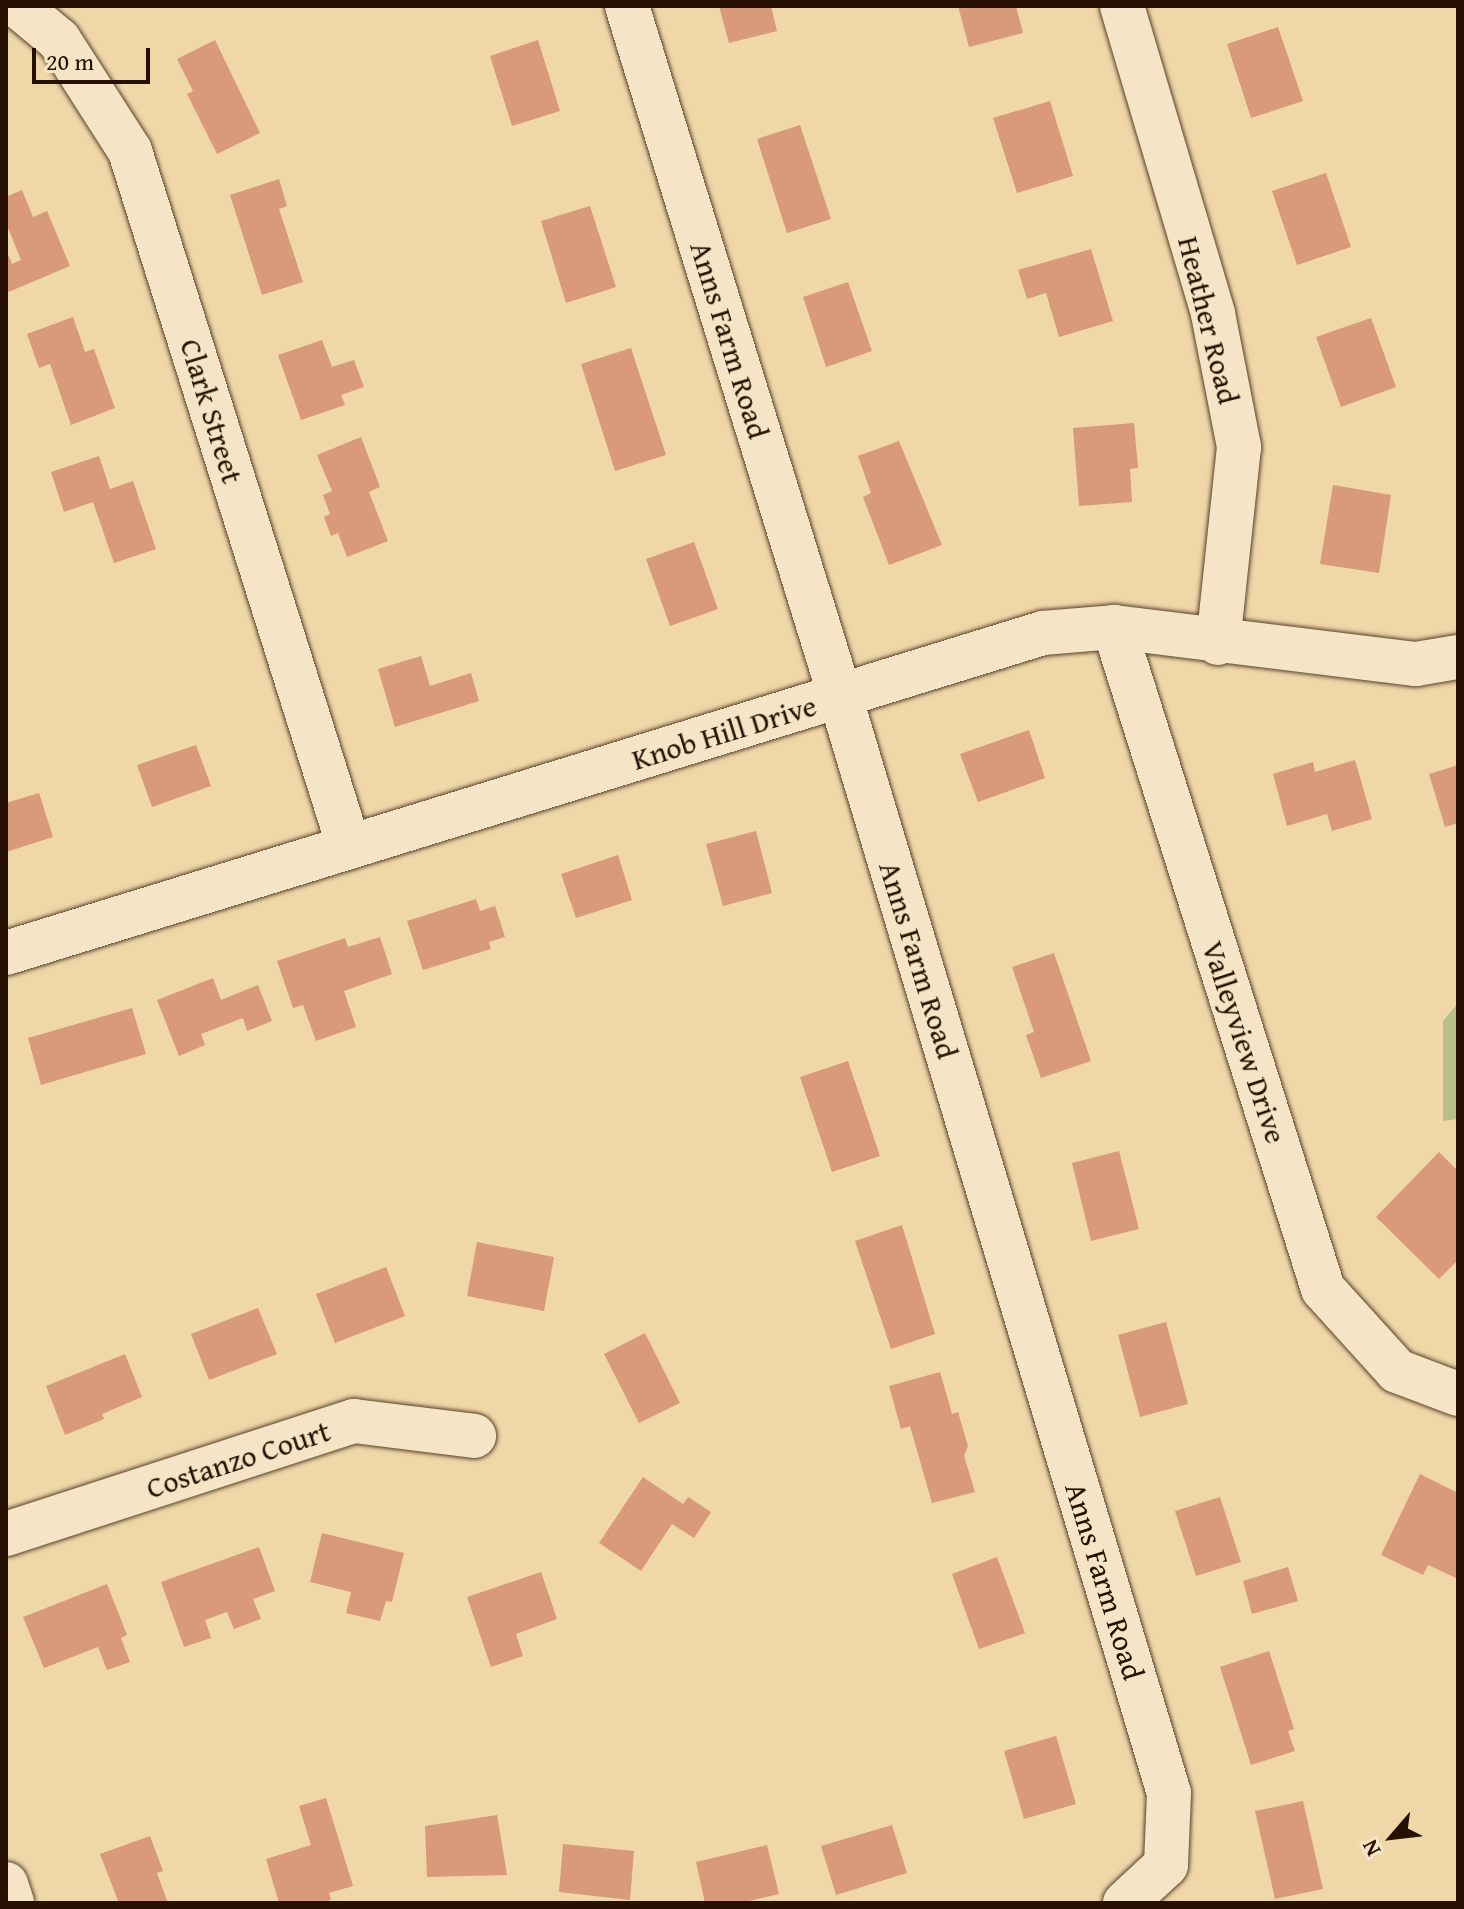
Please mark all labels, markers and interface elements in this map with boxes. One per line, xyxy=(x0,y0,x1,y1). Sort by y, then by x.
scale bar xyxy=(36,32,154,82)
text: 20 m xyxy=(46,44,94,79)
street label: Heather Road xyxy=(1171,232,1247,408)
street label: Anns Farm Road xyxy=(683,237,777,443)
street label: Clark Street xyxy=(173,334,251,488)
street label: Knob Hill Drive xyxy=(627,687,821,777)
street label: Anns Farm Road xyxy=(872,857,966,1063)
street label: Valleyview Drive xyxy=(1195,936,1295,1148)
street label: Costanzo Court xyxy=(142,1412,334,1506)
street label: Anns Farm Road xyxy=(1058,1478,1152,1684)
north arrow xyxy=(1352,1797,1432,1877)
text: N xyxy=(1353,1834,1388,1862)

